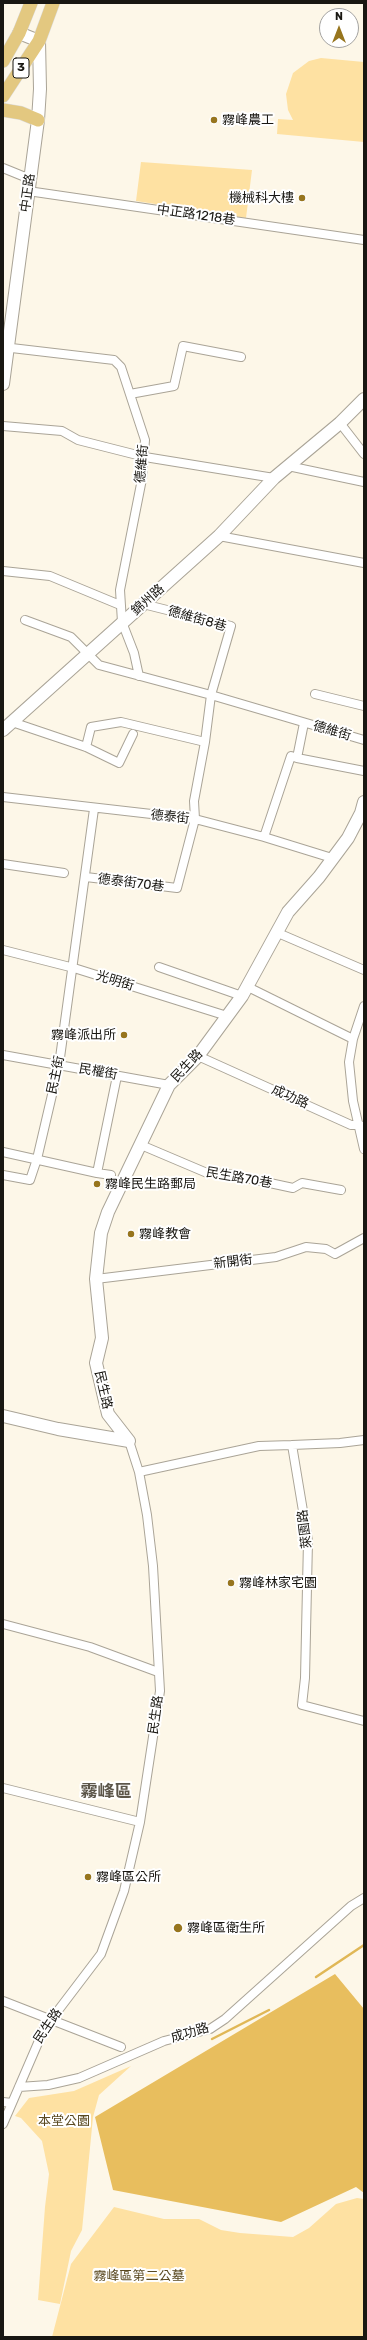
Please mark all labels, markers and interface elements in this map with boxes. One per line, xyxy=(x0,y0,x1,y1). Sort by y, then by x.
north arrow xyxy=(319,8,359,48)
text: N xyxy=(335,10,343,23)
road number: 3 xyxy=(13,58,29,78)
place label: 霧峰農工 xyxy=(222,112,274,128)
marker: 霧峰農工 xyxy=(209,115,219,125)
street label: 中正路 xyxy=(18,173,38,213)
place label: 機械科大樓 xyxy=(229,190,294,206)
marker: 機械科大樓 xyxy=(297,193,307,203)
street label: 中正路1218巷 xyxy=(156,202,236,228)
street label: 德維街 xyxy=(133,444,151,484)
street label: 錦州路 xyxy=(128,581,168,619)
street label: 德維街8巷 xyxy=(166,603,228,635)
street label: 德維街 xyxy=(311,718,353,744)
street label: 德泰街 xyxy=(150,807,190,827)
street label: 德泰街70巷 xyxy=(97,871,165,895)
street label: 光明街 xyxy=(94,968,136,994)
place label: 霧峰派出所 xyxy=(51,1027,116,1043)
marker: 霧峰派出所 xyxy=(119,1030,129,1040)
street label: 民生路 xyxy=(168,1046,206,1086)
street label: 民主街 xyxy=(44,1054,68,1096)
street label: 民權街 xyxy=(77,1061,119,1083)
street label: 成功路 xyxy=(269,1082,311,1112)
street label: 民生路70巷 xyxy=(205,1165,273,1191)
place label: 霧峰民生路郵局 xyxy=(105,1176,196,1192)
marker: 霧峰民生路郵局 xyxy=(92,1179,102,1189)
place label: 霧峰教會 xyxy=(139,1226,191,1242)
marker: 霧峰教會 xyxy=(126,1229,136,1239)
street label: 新開街 xyxy=(213,1252,253,1272)
street label: 民生路 xyxy=(91,1369,115,1411)
street label: 萊園路 xyxy=(295,1509,315,1549)
place label: 霧峰林家宅園 xyxy=(239,1575,317,1591)
marker: 霧峰林家宅園 xyxy=(226,1578,236,1588)
street label: 民生路 xyxy=(146,1695,166,1735)
district label: 霧峰區 xyxy=(81,1782,131,1802)
place label: 霧峰區公所 xyxy=(96,1869,161,1885)
marker: 霧峰區公所 xyxy=(83,1872,93,1882)
place label: 霧峰區衛生所 xyxy=(187,1920,265,1936)
marker: 霧峰區衛生所 xyxy=(172,1922,184,1934)
street label: 民生路 xyxy=(31,2005,65,2047)
street label: 成功路 xyxy=(169,2020,211,2046)
park label: 本堂公園 xyxy=(38,2113,90,2129)
park label: 霧峰區第二公墓 xyxy=(94,2268,184,2284)

